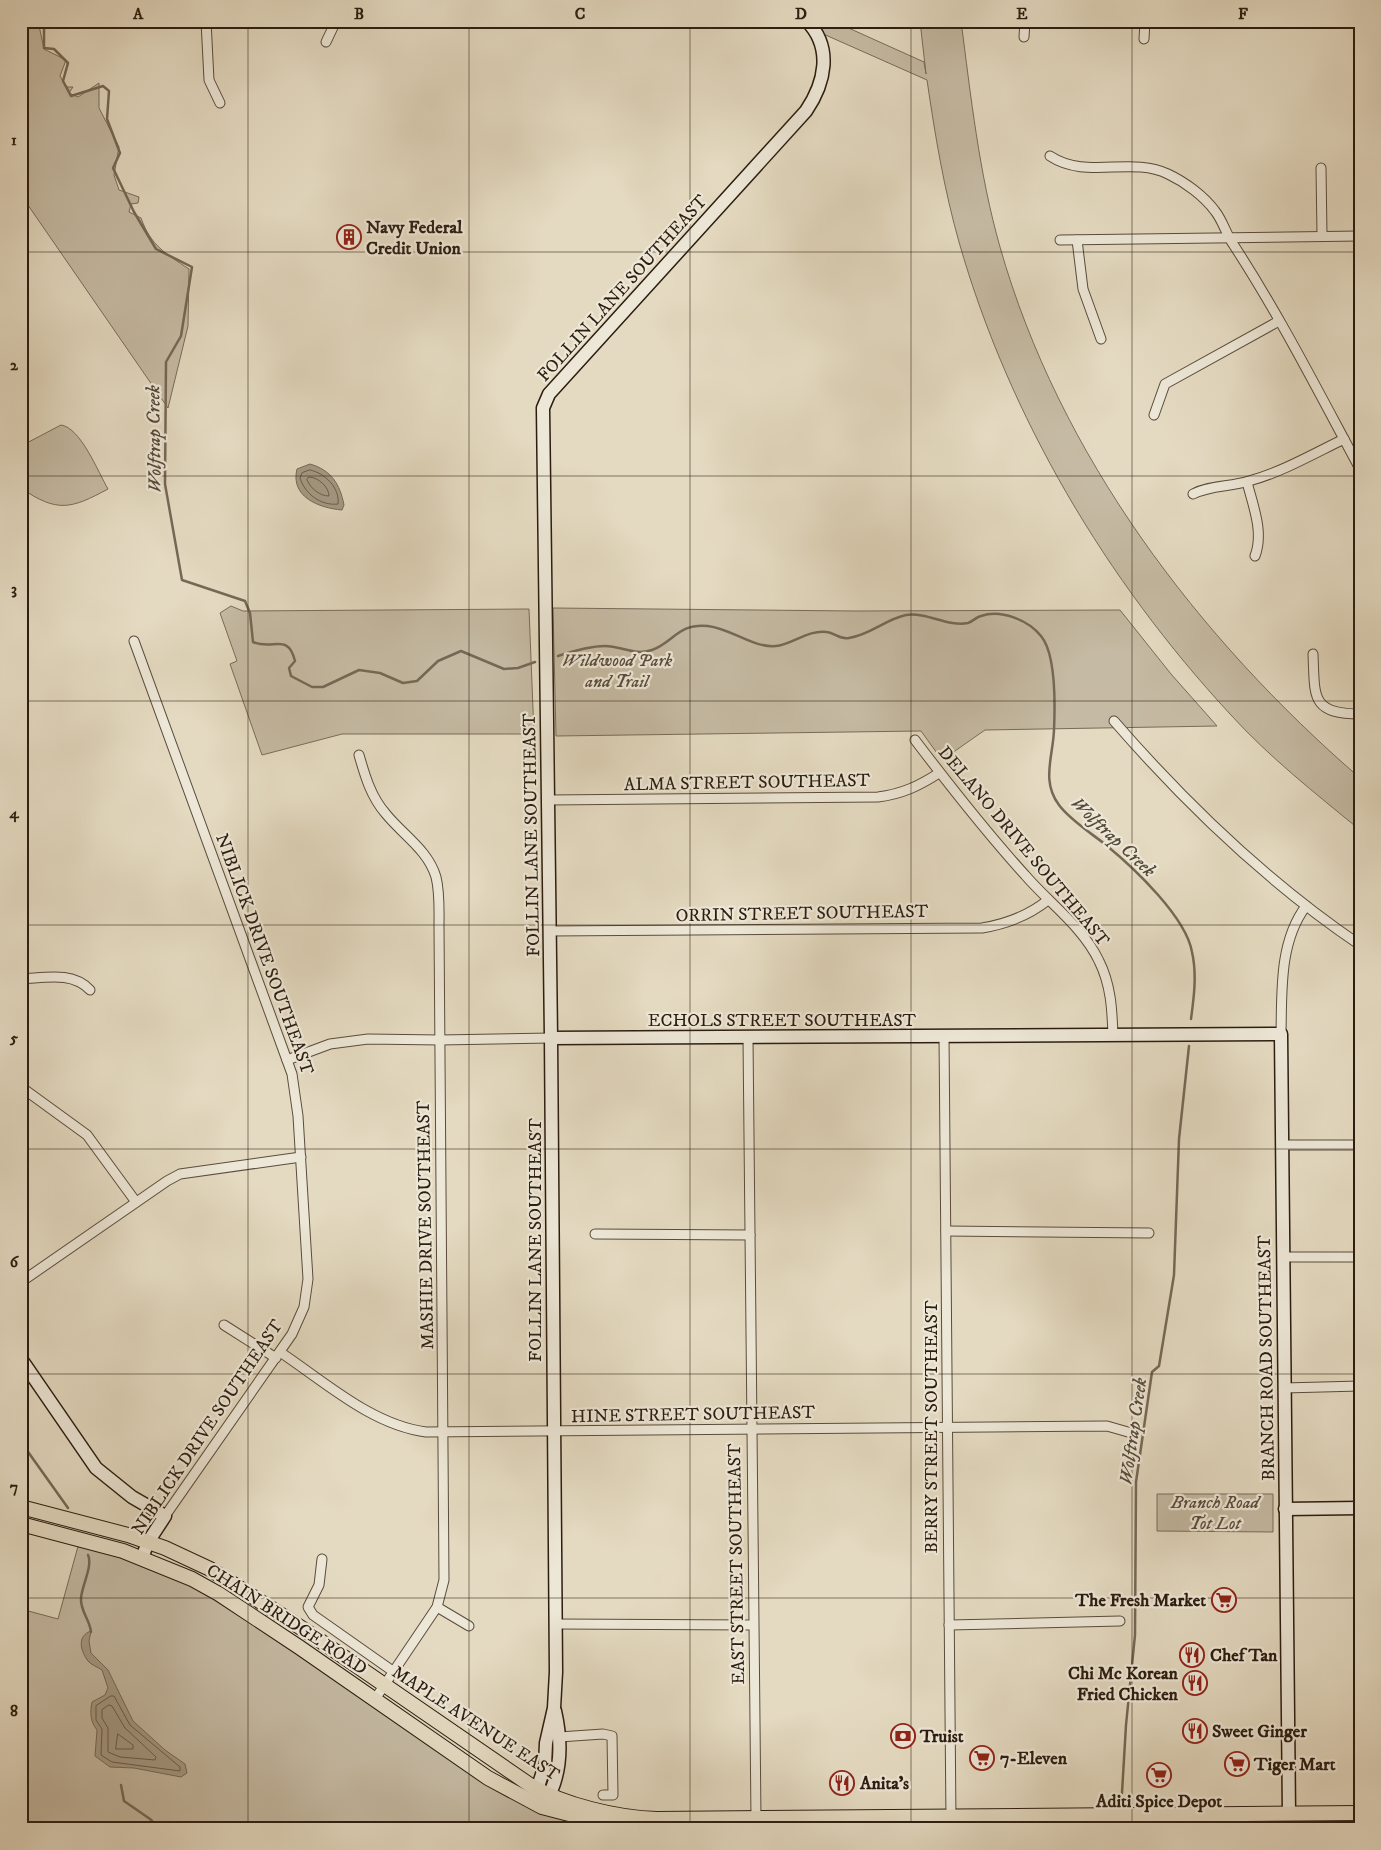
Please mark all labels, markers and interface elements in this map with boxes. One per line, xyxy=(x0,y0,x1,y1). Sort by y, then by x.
text: A xyxy=(132,4,144,24)
text: B xyxy=(354,4,364,24)
text: C xyxy=(575,4,585,24)
text: D xyxy=(795,4,807,24)
text: E xyxy=(1016,4,1028,24)
text: F xyxy=(1238,4,1248,24)
text: 1 xyxy=(11,130,17,150)
street label: FOLLIN LANE SOUTHEAST xyxy=(533,190,713,387)
place label: Navy Federal Credit Union xyxy=(366,217,463,260)
building icon: Navy Federal Credit Union xyxy=(336,224,362,250)
text: 2 xyxy=(10,355,19,375)
water label: Wolftrap Creek xyxy=(142,385,168,493)
text: 3 xyxy=(11,579,17,599)
park label: Wildwood Park and Trail xyxy=(562,650,673,693)
street label: FOLLIN LANE SOUTHEAST xyxy=(519,713,545,957)
street label: DELANO DRIVE SOUTHEAST xyxy=(933,742,1114,951)
street label: ALMA STREET SOUTHEAST xyxy=(624,770,871,796)
water label: Wolftrap Creek xyxy=(1065,792,1160,883)
text: 4 xyxy=(8,803,19,823)
street label: NIBLICK DRIVE SOUTHEAST xyxy=(210,831,318,1078)
street label: ORRIN STREET SOUTHEAST xyxy=(676,901,929,927)
street label: ECHOLS STREET SOUTHEAST xyxy=(648,1010,917,1032)
text: 5 xyxy=(9,1028,18,1048)
street label: MASHIE DRIVE SOUTHEAST xyxy=(413,1100,439,1350)
street label: FOLLIN LANE SOUTHEAST xyxy=(525,1118,547,1362)
street label: BRANCH ROAD SOUTHEAST xyxy=(1254,1235,1280,1481)
text: 6 xyxy=(10,1252,20,1272)
street label: BERRY STREET SOUTHEAST xyxy=(921,1300,943,1554)
street label: NIBLICK DRIVE SOUTHEAST xyxy=(127,1315,288,1539)
water label: Wolftrap Creek xyxy=(1115,1376,1153,1486)
street label: HINE STREET SOUTHEAST xyxy=(571,1402,816,1428)
street label: EAST STREET SOUTHEAST xyxy=(724,1443,750,1685)
text: 7 xyxy=(10,1477,18,1497)
park label: Branch Road Tot Lot xyxy=(1170,1492,1261,1535)
street label: CHAIN BRIDGE ROAD xyxy=(202,1560,371,1680)
supermarket icon: The Fresh Market xyxy=(1211,1587,1237,1613)
place label: The Fresh Market xyxy=(1074,1590,1206,1612)
restaurant icon: Chef Tan xyxy=(1179,1642,1205,1668)
place label: Chef Tan xyxy=(1210,1645,1278,1667)
street label: MAPLE AVENUE EAST xyxy=(387,1661,564,1787)
place label: Chi Mc Korean Fried Chicken xyxy=(1068,1663,1179,1706)
restaurant icon: Chi Mc Korean Fried Chicken xyxy=(1182,1670,1208,1696)
text: 8 xyxy=(10,1701,18,1721)
restaurant icon: Sweet Ginger xyxy=(1182,1718,1208,1744)
place label: Sweet Ginger xyxy=(1212,1721,1307,1743)
bank icon: Truist xyxy=(890,1723,916,1749)
place label: Truist xyxy=(919,1726,964,1748)
supermarket icon: 7-Eleven xyxy=(969,1745,995,1771)
place label: 7-Eleven xyxy=(1000,1748,1068,1770)
supermarket icon: Tiger Mart xyxy=(1224,1751,1250,1777)
place label: Tiger Mart xyxy=(1253,1754,1336,1776)
supermarket icon: Aditi Spice Depot xyxy=(1146,1762,1172,1788)
restaurant icon: Anita's xyxy=(829,1770,855,1796)
place label: Anita's xyxy=(859,1773,909,1795)
place label: Aditi Spice Depot xyxy=(1095,1791,1222,1813)

